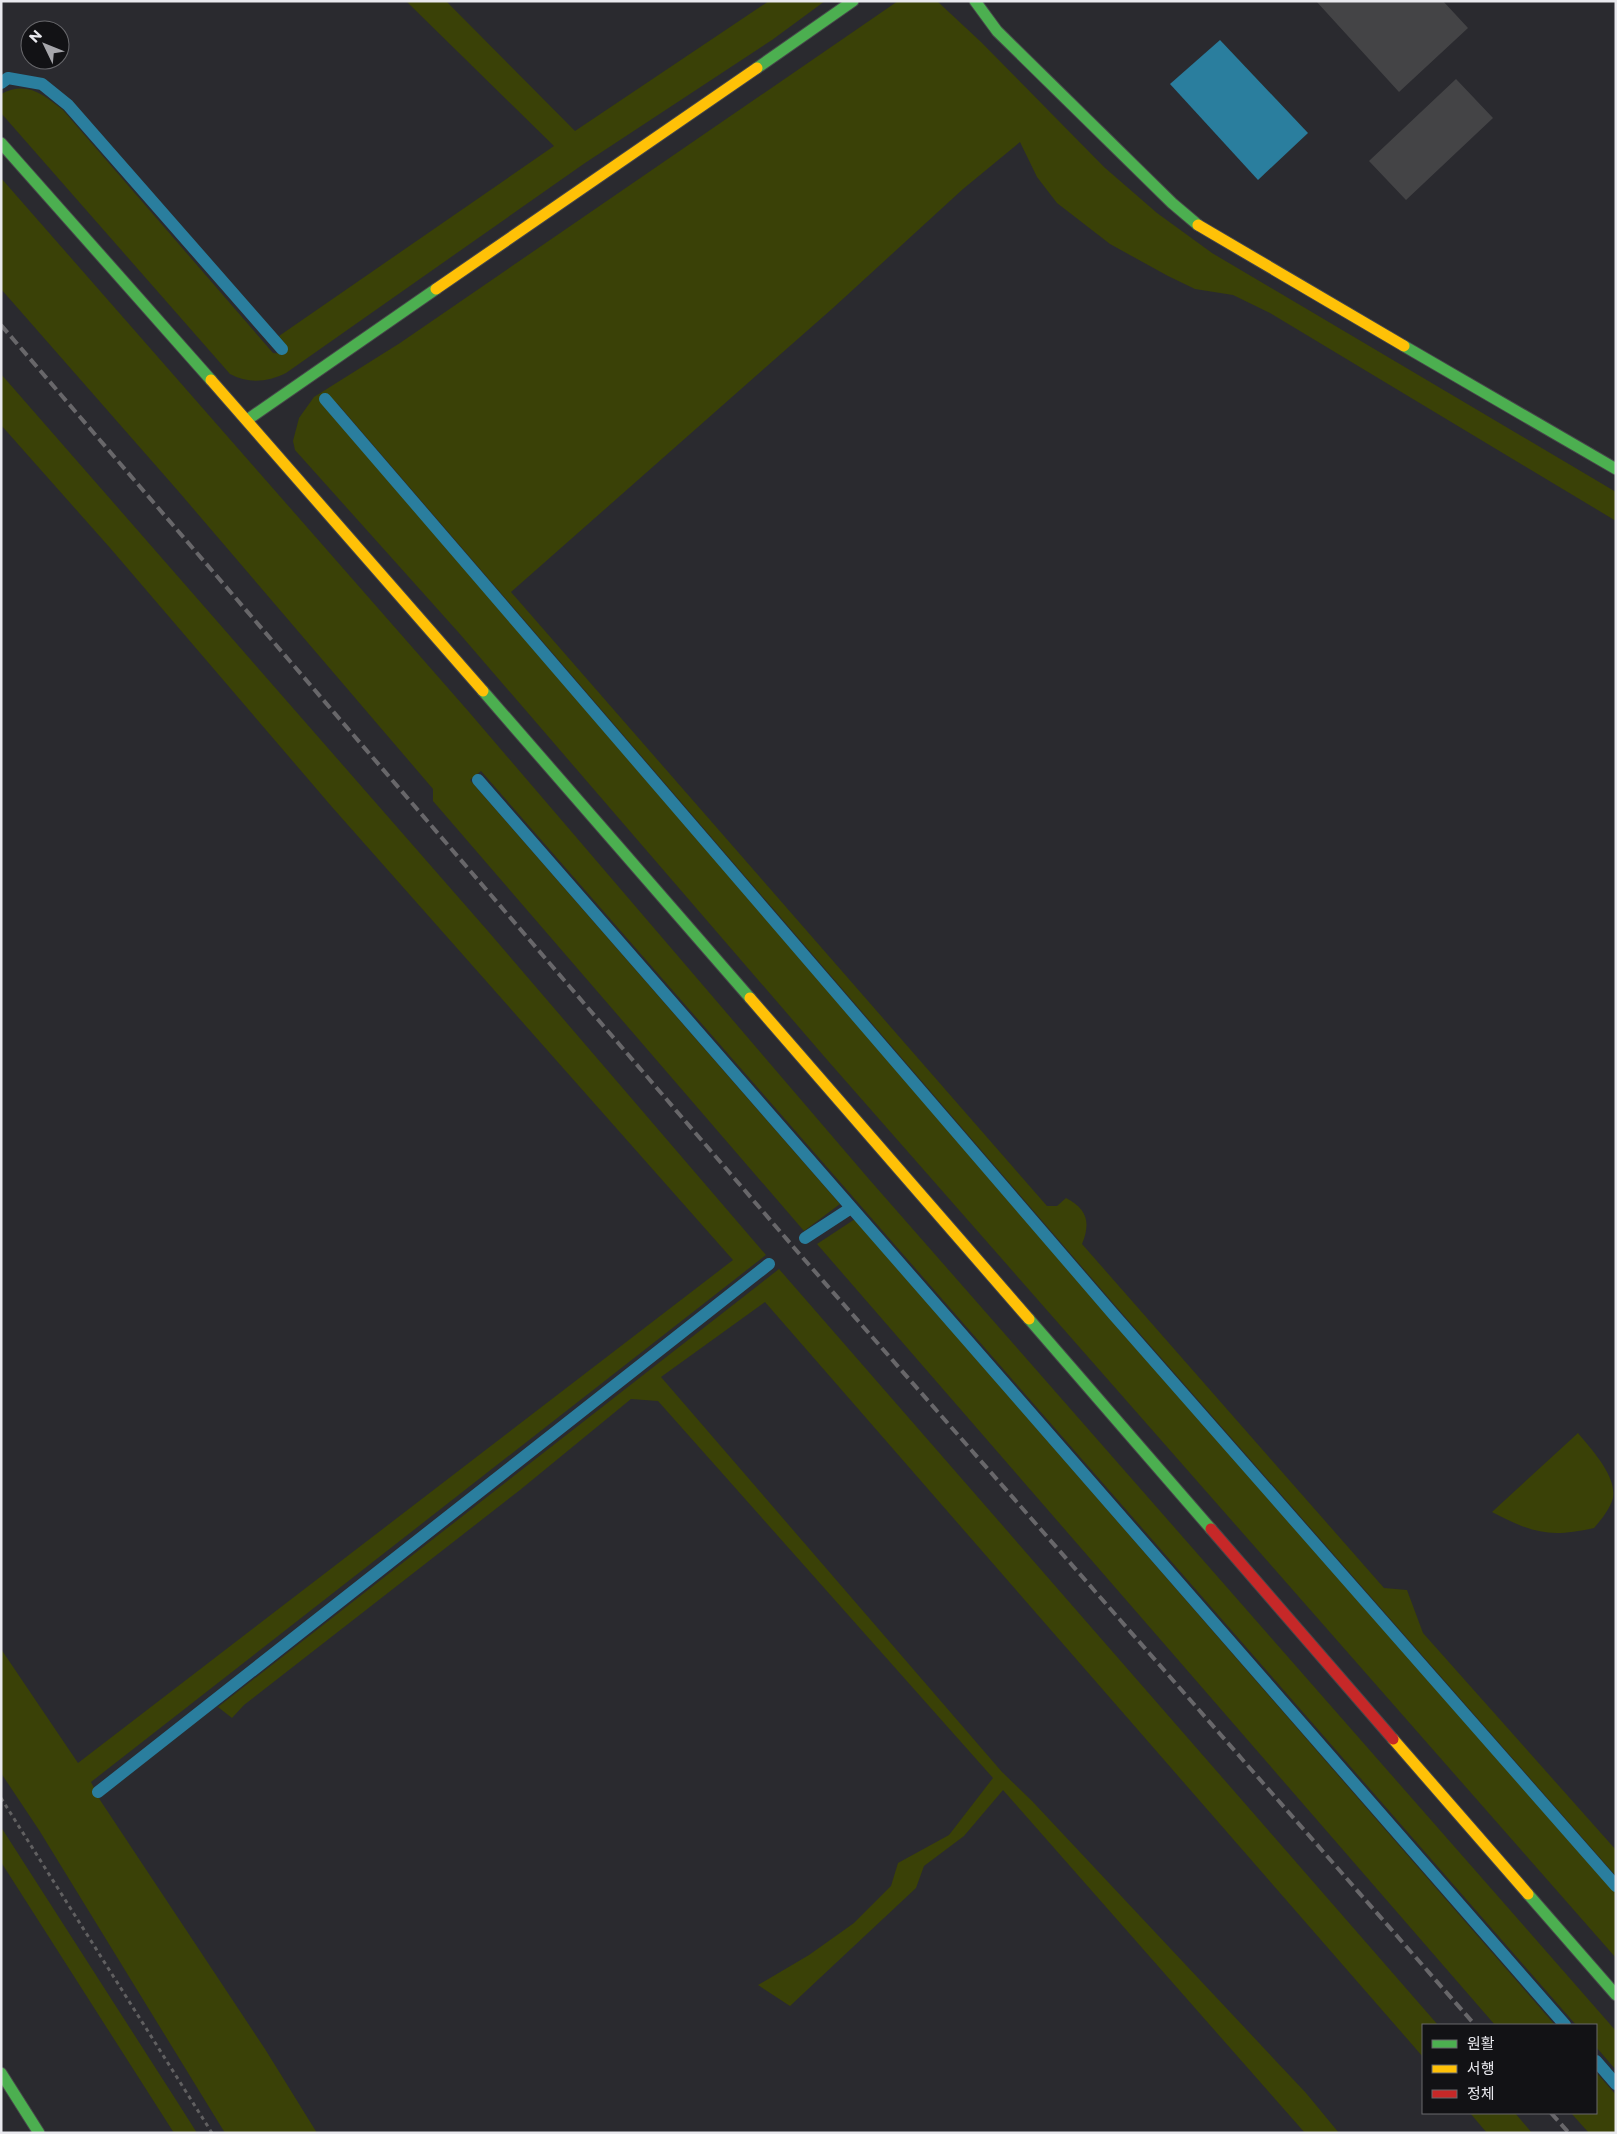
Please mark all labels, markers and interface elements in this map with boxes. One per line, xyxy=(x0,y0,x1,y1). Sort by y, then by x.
north arrow xyxy=(20,20,70,70)
text: N xyxy=(25,26,46,46)
legend xyxy=(1422,2024,1597,2114)
text: 원활 xyxy=(1467,2034,1495,2053)
text: 서행 xyxy=(1467,2059,1495,2078)
text: 정체 xyxy=(1467,2084,1495,2103)

